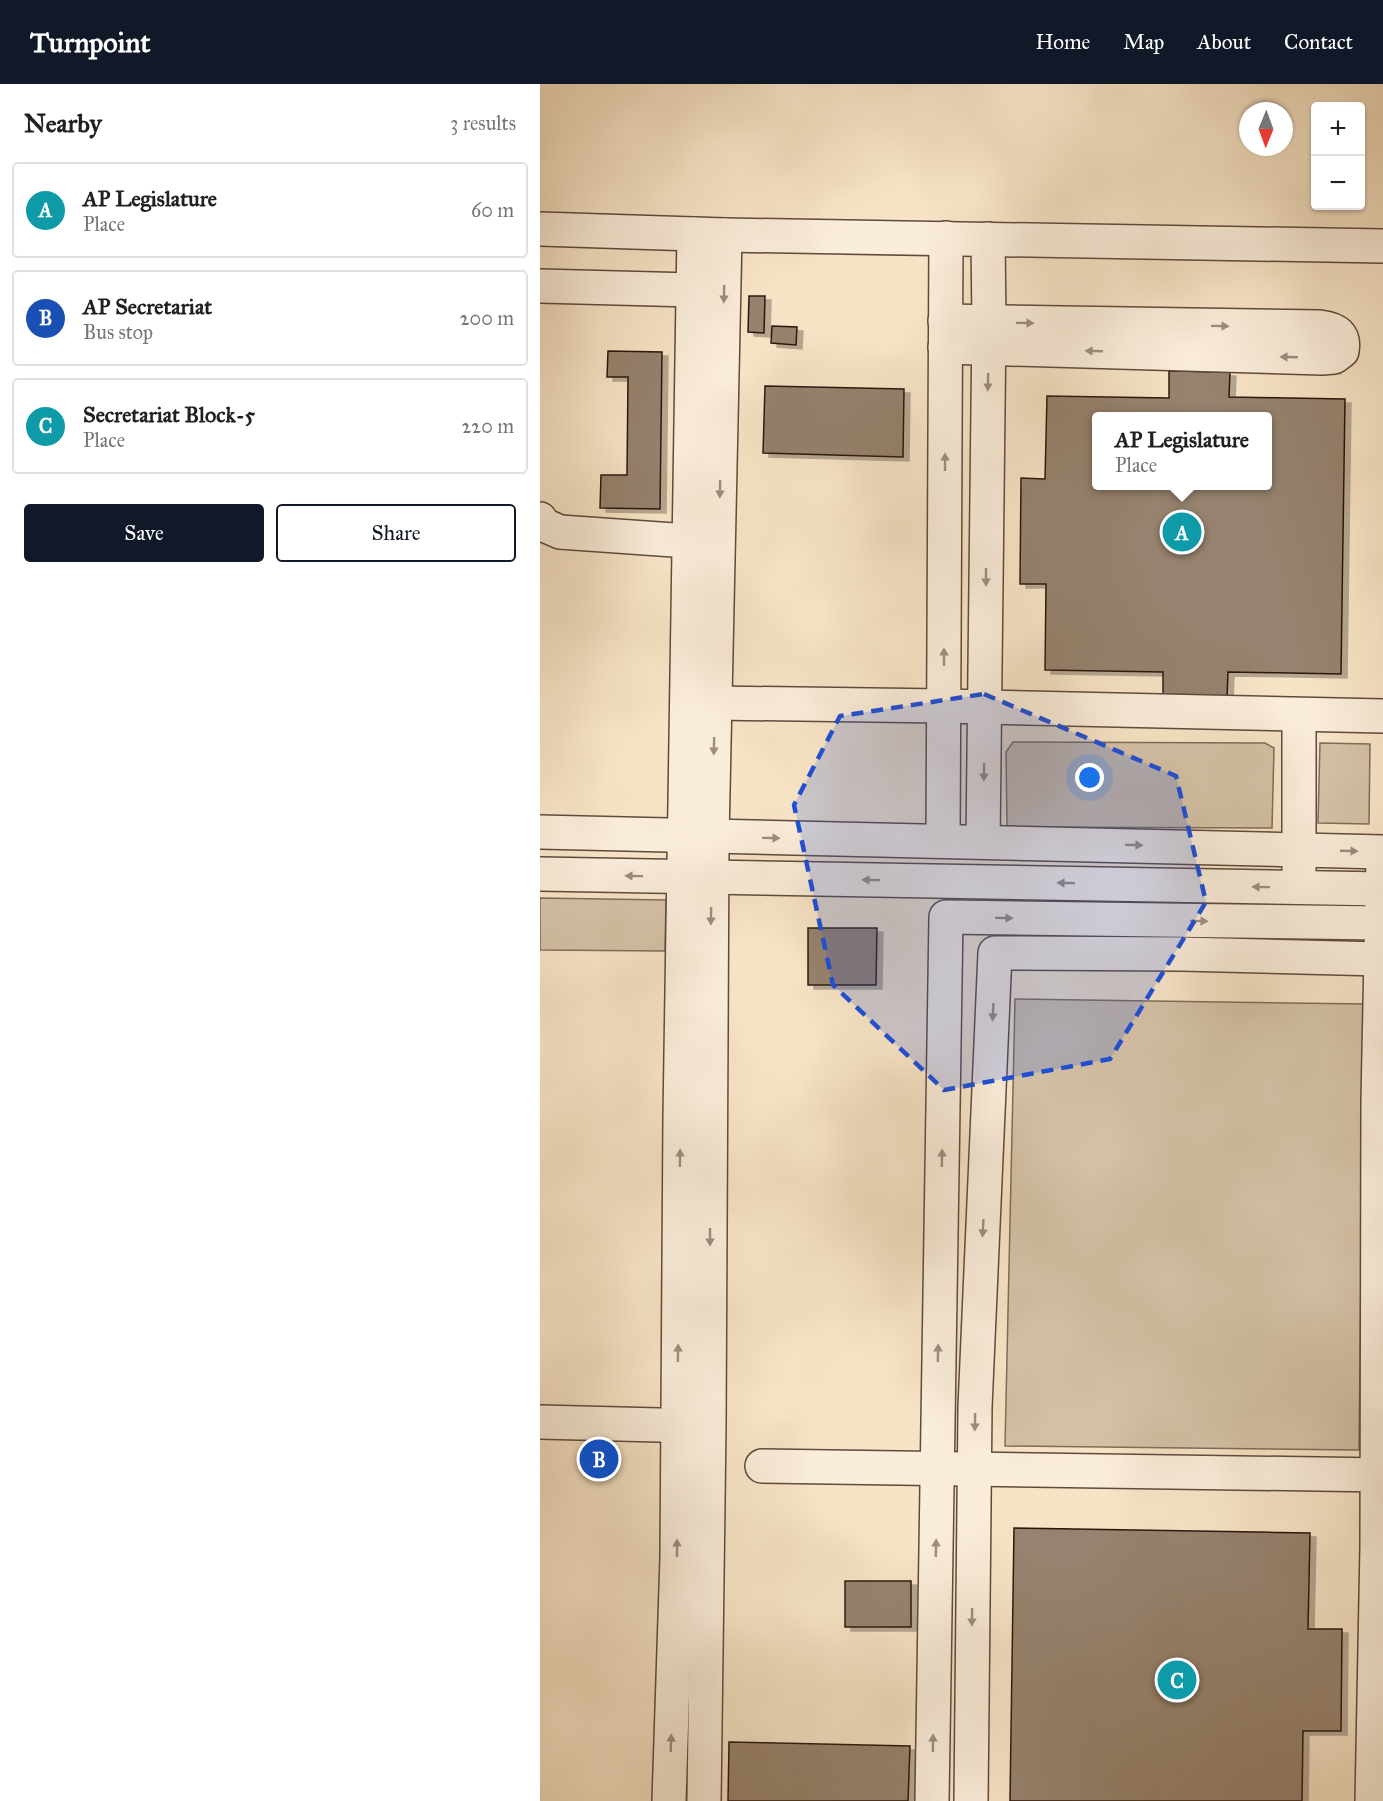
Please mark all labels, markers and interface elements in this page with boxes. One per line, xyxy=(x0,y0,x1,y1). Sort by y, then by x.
text: Turnpoint xyxy=(30,25,150,60)
text: Home xyxy=(1035,29,1090,55)
text: Map xyxy=(1123,29,1164,55)
text: About xyxy=(1197,29,1251,55)
text: Contact xyxy=(1284,29,1353,55)
north arrow xyxy=(1239,102,1293,156)
map controls xyxy=(1311,102,1365,210)
button: + xyxy=(1311,102,1365,156)
text: Nearby xyxy=(24,107,102,139)
text: 3 results xyxy=(450,111,516,135)
button: − xyxy=(1311,156,1365,210)
text: AP Legislature xyxy=(83,185,217,212)
text: A xyxy=(39,198,52,222)
text: 60 m xyxy=(471,198,514,222)
text: Place xyxy=(83,212,125,236)
one-way arrow xyxy=(719,284,729,303)
text: AP Secretariat xyxy=(83,293,212,320)
text: B xyxy=(39,306,52,330)
text: 200 m xyxy=(460,306,514,330)
one-way arrow xyxy=(1015,318,1034,328)
text: Bus stop xyxy=(83,320,153,344)
one-way arrow xyxy=(1210,321,1229,330)
one-way arrow xyxy=(1084,346,1103,356)
one-way arrow xyxy=(1279,353,1298,362)
one-way arrow xyxy=(983,372,993,391)
text: Secretariat Block-5 xyxy=(83,401,255,428)
popup xyxy=(1092,412,1272,490)
text: C xyxy=(39,414,52,438)
text: 220 m xyxy=(462,414,514,438)
text: AP Legislature xyxy=(1115,426,1249,453)
text: Place xyxy=(83,428,125,452)
one-way arrow xyxy=(940,452,950,471)
text: Place xyxy=(1115,453,1157,477)
one-way arrow xyxy=(715,479,725,498)
button: Save xyxy=(24,504,264,562)
button: Share xyxy=(276,504,516,562)
pin: A xyxy=(1162,510,1202,554)
one-way arrow xyxy=(981,567,991,586)
one-way arrow xyxy=(939,647,949,666)
one-way arrow xyxy=(710,737,719,756)
one-way arrow xyxy=(979,762,989,781)
your location xyxy=(1075,763,1104,792)
one-way arrow xyxy=(761,833,780,842)
one-way arrow xyxy=(1124,841,1143,850)
one-way arrow xyxy=(1340,846,1359,856)
one-way arrow xyxy=(624,871,643,881)
one-way arrow xyxy=(861,875,880,885)
one-way arrow xyxy=(1056,879,1075,888)
one-way arrow xyxy=(1251,882,1270,892)
one-way arrow xyxy=(706,907,716,926)
one-way arrow xyxy=(995,913,1014,923)
one-way arrow xyxy=(1190,916,1209,925)
one-way arrow xyxy=(988,1002,997,1021)
one-way arrow xyxy=(675,1148,685,1167)
one-way arrow xyxy=(937,1148,947,1167)
one-way arrow xyxy=(979,1218,988,1237)
one-way arrow xyxy=(705,1228,715,1247)
one-way arrow xyxy=(673,1343,683,1362)
one-way arrow xyxy=(934,1343,943,1362)
one-way arrow xyxy=(970,1413,980,1432)
pin: B xyxy=(580,1436,618,1482)
one-way arrow xyxy=(672,1538,682,1557)
one-way arrow xyxy=(931,1538,941,1557)
one-way arrow xyxy=(967,1608,977,1627)
pin: C xyxy=(1158,1658,1196,1702)
one-way arrow xyxy=(666,1733,676,1752)
one-way arrow xyxy=(928,1733,938,1752)

